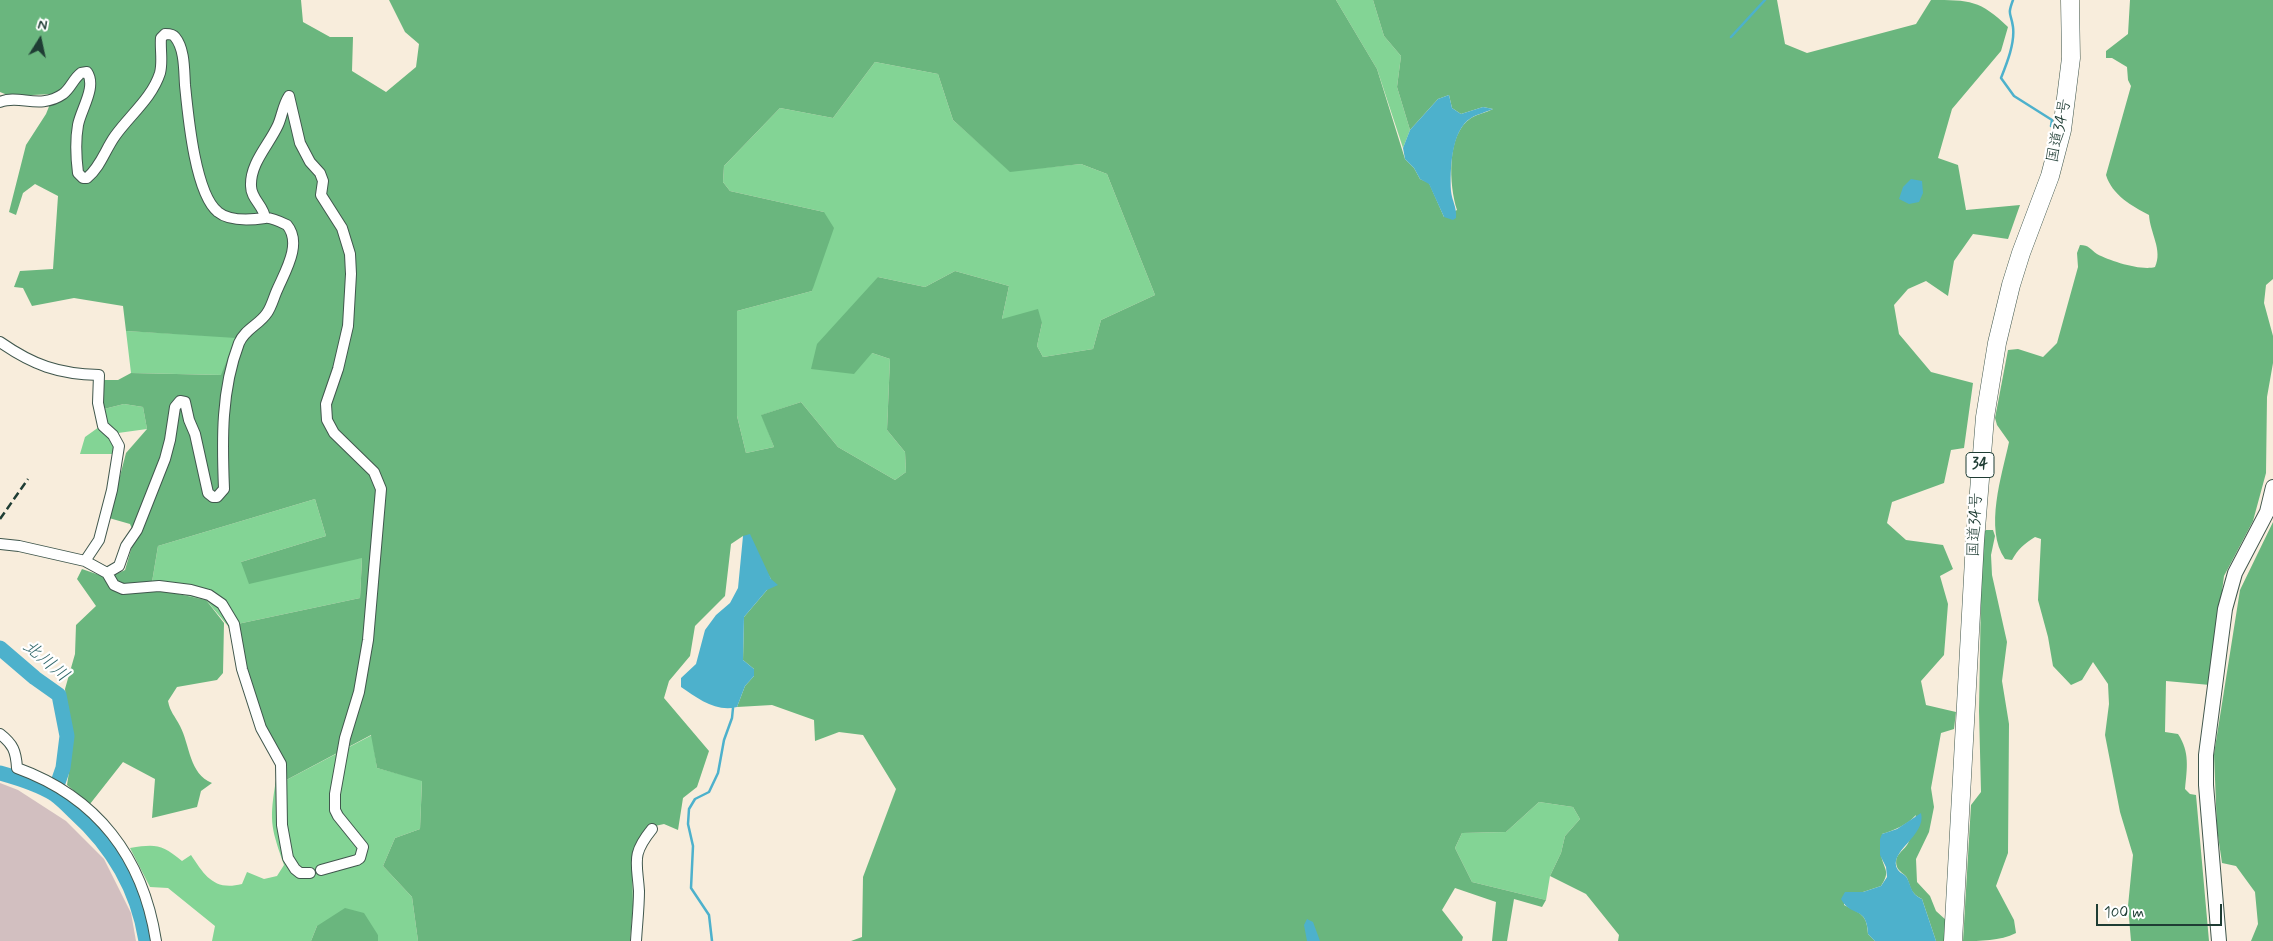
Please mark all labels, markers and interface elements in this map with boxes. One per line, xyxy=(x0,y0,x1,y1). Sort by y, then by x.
north arrow xyxy=(15,15,65,65)
text: N xyxy=(36,16,49,35)
street label: 国道34号 xyxy=(2044,97,2076,165)
road number: 34 xyxy=(1966,452,1994,478)
street label: 国道34号 xyxy=(1965,492,1987,558)
water label: 北川川 xyxy=(17,636,73,688)
scale bar xyxy=(2098,894,2224,926)
text: 100 m xyxy=(2104,903,2144,923)

